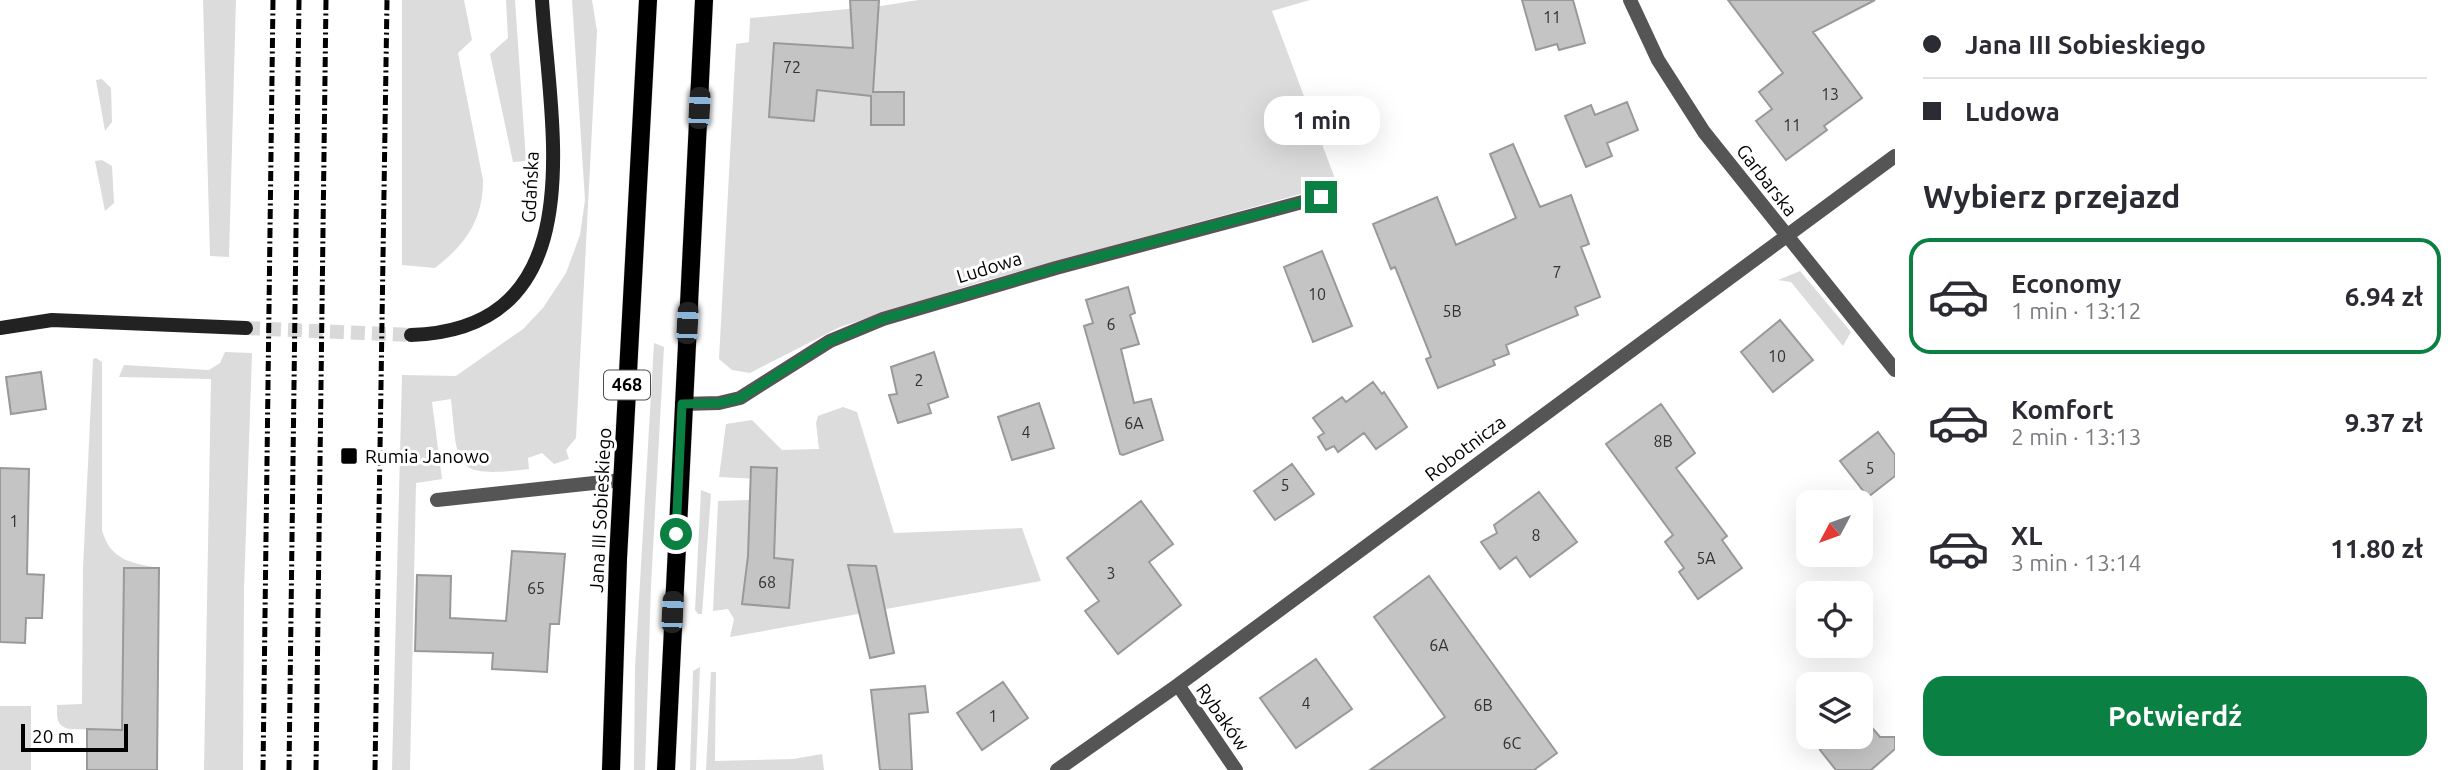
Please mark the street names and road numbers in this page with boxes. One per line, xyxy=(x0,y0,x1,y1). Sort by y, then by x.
street label: Garbarska xyxy=(1732,140,1802,220)
street label: Gdańska xyxy=(517,151,543,223)
street label: Ludowa xyxy=(954,247,1024,287)
road number: 468 xyxy=(604,370,650,400)
street label: Robotnicza xyxy=(1420,411,1510,485)
street label: Jana III Sobieskiego xyxy=(585,427,615,593)
street label: Rybaków xyxy=(1192,679,1254,755)

